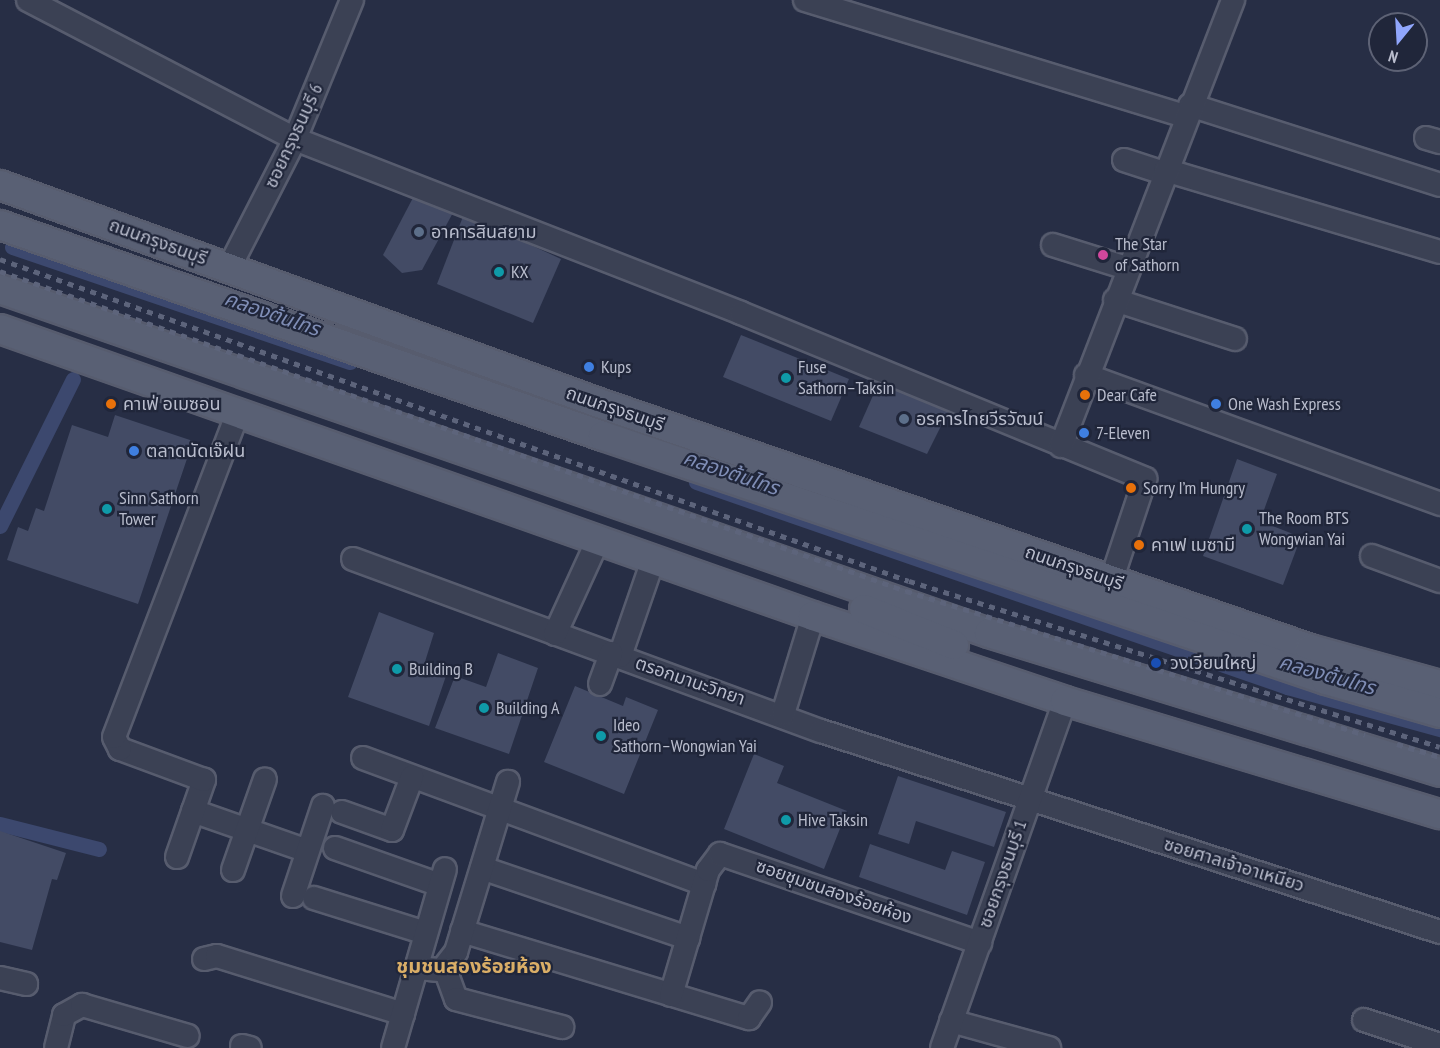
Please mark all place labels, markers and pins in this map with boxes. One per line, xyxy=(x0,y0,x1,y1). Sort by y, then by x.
place label: อาคารสินสยาม xyxy=(431,221,536,243)
marker: อาคารสินสยาม xyxy=(412,225,426,239)
place label: The Star of Sathorn xyxy=(1115,234,1179,276)
marker: The Star of Sathorn xyxy=(1096,248,1110,262)
place label: KX xyxy=(511,261,528,283)
marker: KX xyxy=(492,265,506,279)
place label: Kups xyxy=(601,356,631,378)
place label: Fuse Sathorn–Taksin xyxy=(798,357,894,400)
marker: Kups xyxy=(582,360,596,374)
marker: Fuse Sathorn–Taksin xyxy=(779,371,793,385)
place label: Dear Cafe xyxy=(1097,384,1157,406)
marker: Dear Cafe xyxy=(1078,388,1092,402)
place label: คาเฟ่ อเมซอน xyxy=(123,393,220,415)
place label: One Wash Express xyxy=(1228,393,1341,415)
marker: คาเฟ่ อเมซอน xyxy=(104,397,118,411)
marker: One Wash Express xyxy=(1209,397,1223,411)
place label: อรคารไทยวีรวัฒน์ xyxy=(916,408,1043,430)
marker: อรคารไทยวีรวัฒน์ xyxy=(897,412,911,426)
place label: 7-Eleven xyxy=(1096,422,1150,444)
marker: 7-Eleven xyxy=(1077,426,1091,440)
place label: ตลาดนัดเจ๊ฝน xyxy=(146,440,245,462)
marker: ตลาดนัดเจ๊ฝน xyxy=(127,444,141,458)
place label: Sorry I’m Hungry xyxy=(1143,477,1245,499)
marker: Sorry I’m Hungry xyxy=(1124,481,1138,495)
place label: Sinn Sathorn Tower xyxy=(119,488,199,530)
marker: Sinn Sathorn Tower xyxy=(100,502,114,516)
place label: The Room BTS Wongwian Yai xyxy=(1259,508,1349,550)
marker: The Room BTS Wongwian Yai xyxy=(1240,522,1254,536)
place label: คาเฟ เมซามี xyxy=(1151,534,1235,556)
marker: คาเฟ เมซามี xyxy=(1132,538,1146,552)
place label: วงเวียนใหญ่ xyxy=(1170,652,1256,674)
marker: วงเวียนใหญ่ xyxy=(1147,654,1165,672)
place label: Building B xyxy=(409,658,473,680)
marker: Building B xyxy=(390,662,404,676)
place label: Building A xyxy=(496,697,560,719)
marker: Building A xyxy=(477,701,491,715)
place label: Ideo Sathorn–Wongwian Yai xyxy=(613,715,757,758)
marker: Ideo Sathorn–Wongwian Yai xyxy=(594,729,608,743)
place label: Hive Taksin xyxy=(798,809,868,831)
marker: Hive Taksin xyxy=(779,813,793,827)

